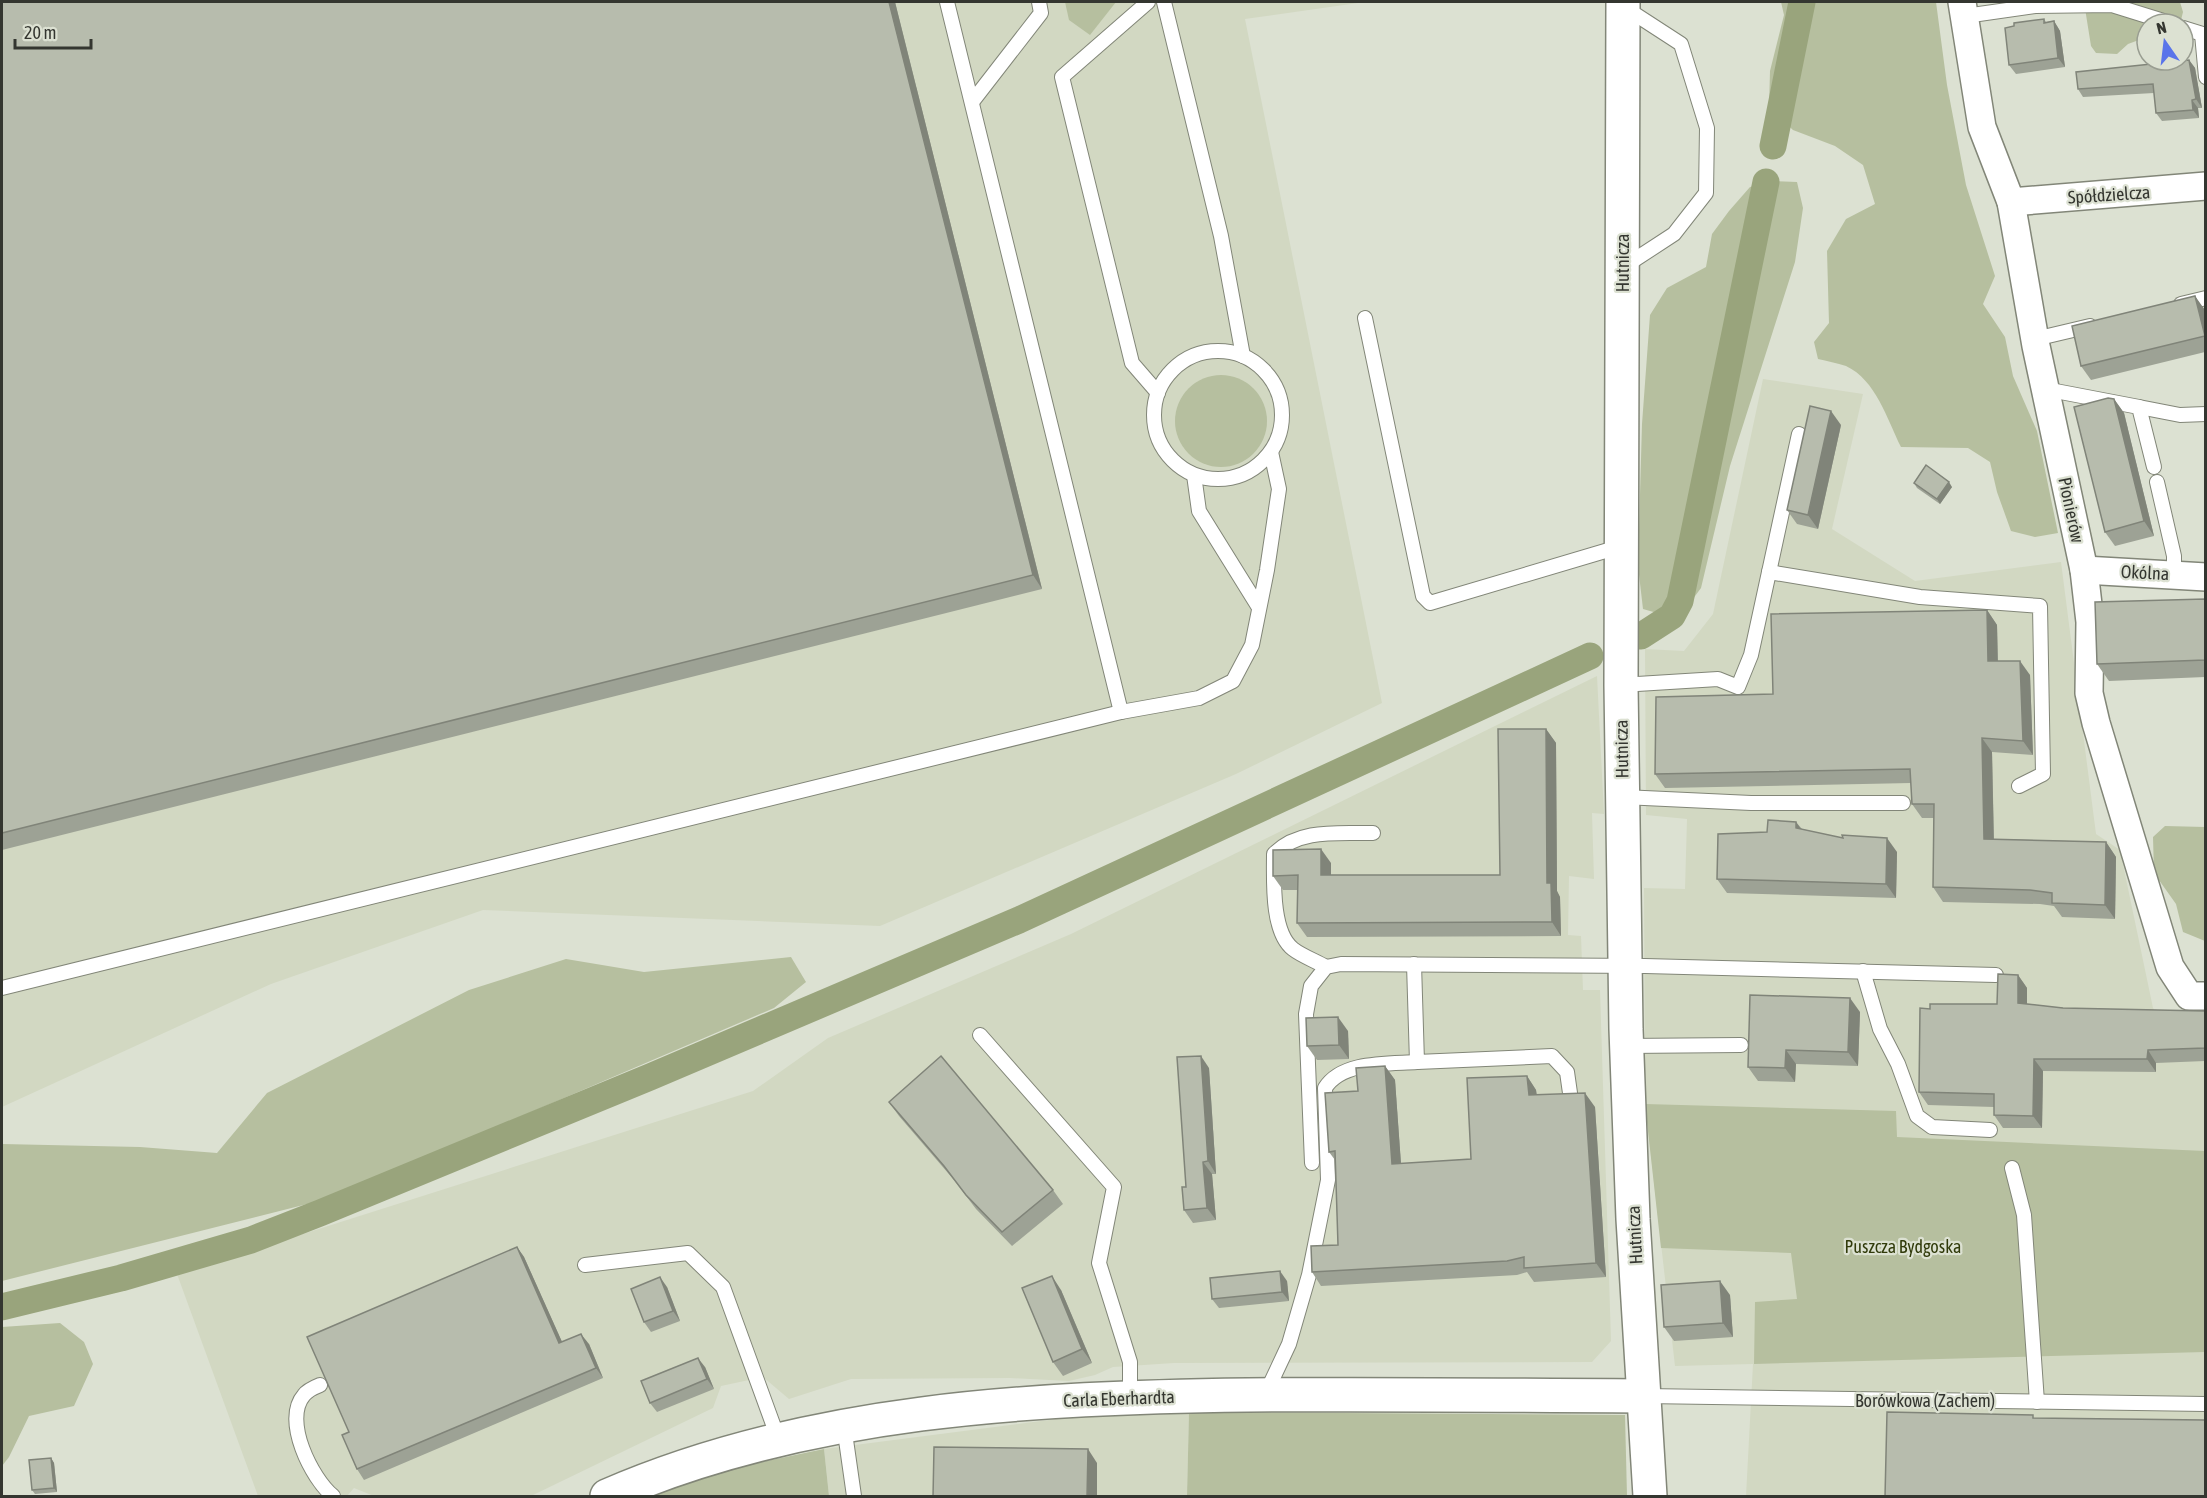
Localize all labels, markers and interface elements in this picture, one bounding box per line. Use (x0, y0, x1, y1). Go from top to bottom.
scale bar (15, 12, 92, 50)
north arrow (2135, 12, 2195, 72)
text: N (2155, 18, 2168, 37)
text: 20 m (24, 22, 56, 43)
street label: Spółdzielcza (2067, 181, 2151, 208)
street label: Hutnicza (1612, 234, 1633, 292)
street label: Pionierów (2054, 475, 2089, 545)
street label: Okólna (2120, 561, 2170, 584)
street label: Hutnicza (1610, 719, 1633, 779)
street label: Hutnicza (1622, 1205, 1647, 1265)
park label: Puszcza Bydgoska (1845, 1236, 1961, 1257)
street label: Carla Eberhardta (1063, 1386, 1175, 1411)
street label: Borówkowa (Zachem) (1855, 1390, 1995, 1411)

